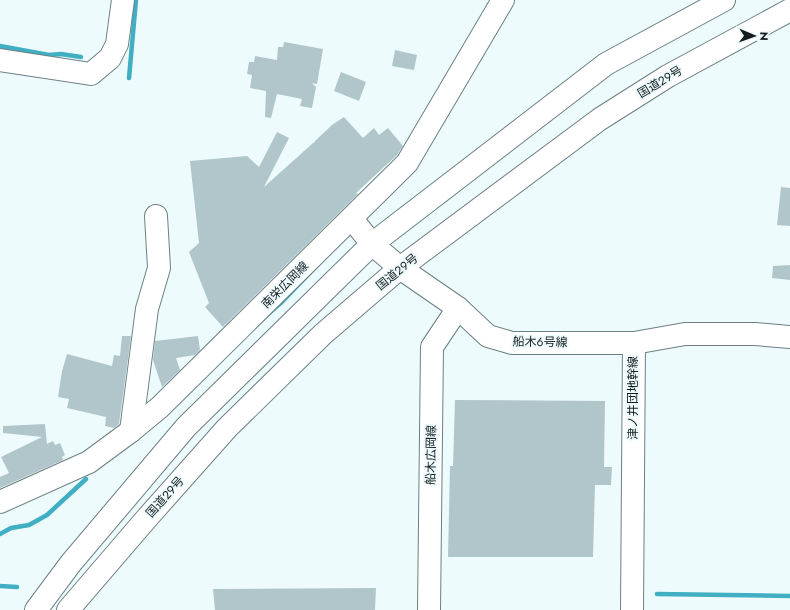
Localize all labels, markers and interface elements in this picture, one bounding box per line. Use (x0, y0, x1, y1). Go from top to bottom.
north arrow (734, 16, 774, 56)
text: N (756, 32, 772, 41)
street label: 国道29号 (634, 61, 686, 103)
street label: 国道29号 (372, 249, 422, 295)
street label: 南栄広岡線 (257, 257, 313, 313)
street label: 船木6号線 (512, 333, 568, 351)
street label: 津ノ井団地幹線 (624, 356, 642, 440)
street label: 船木広岡線 (421, 425, 441, 485)
street label: 国道29号 (142, 472, 188, 522)

